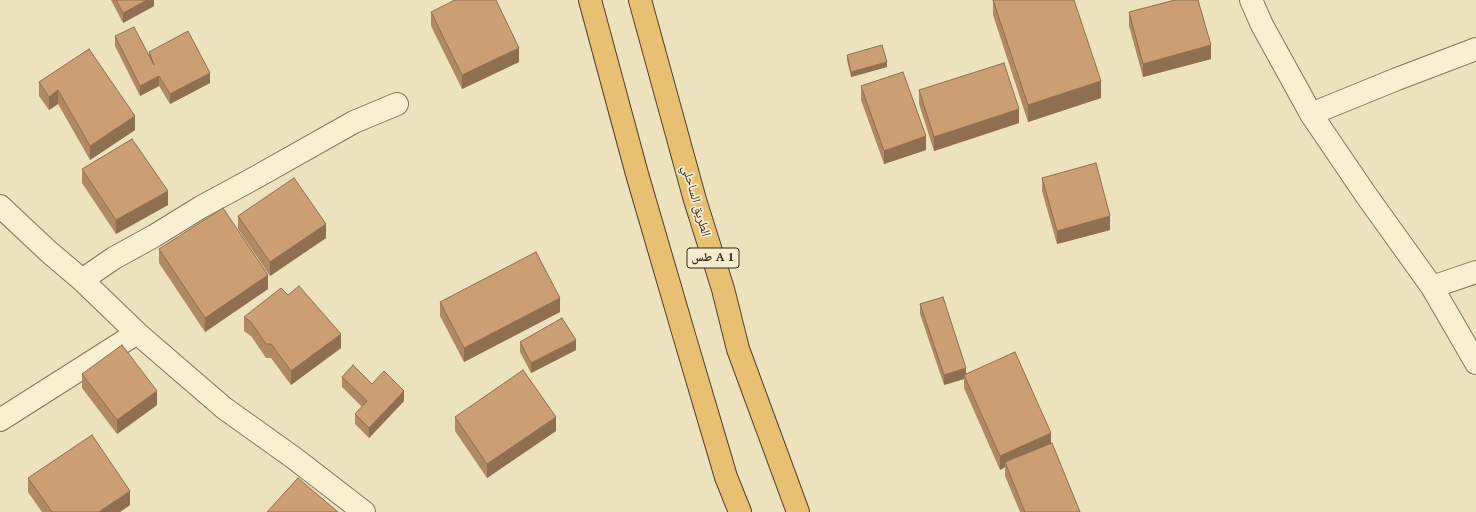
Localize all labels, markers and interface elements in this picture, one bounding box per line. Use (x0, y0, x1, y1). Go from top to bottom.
street label: الطريق الساحلي (678, 164, 714, 238)
road number: طس A 1 (687, 248, 739, 268)

